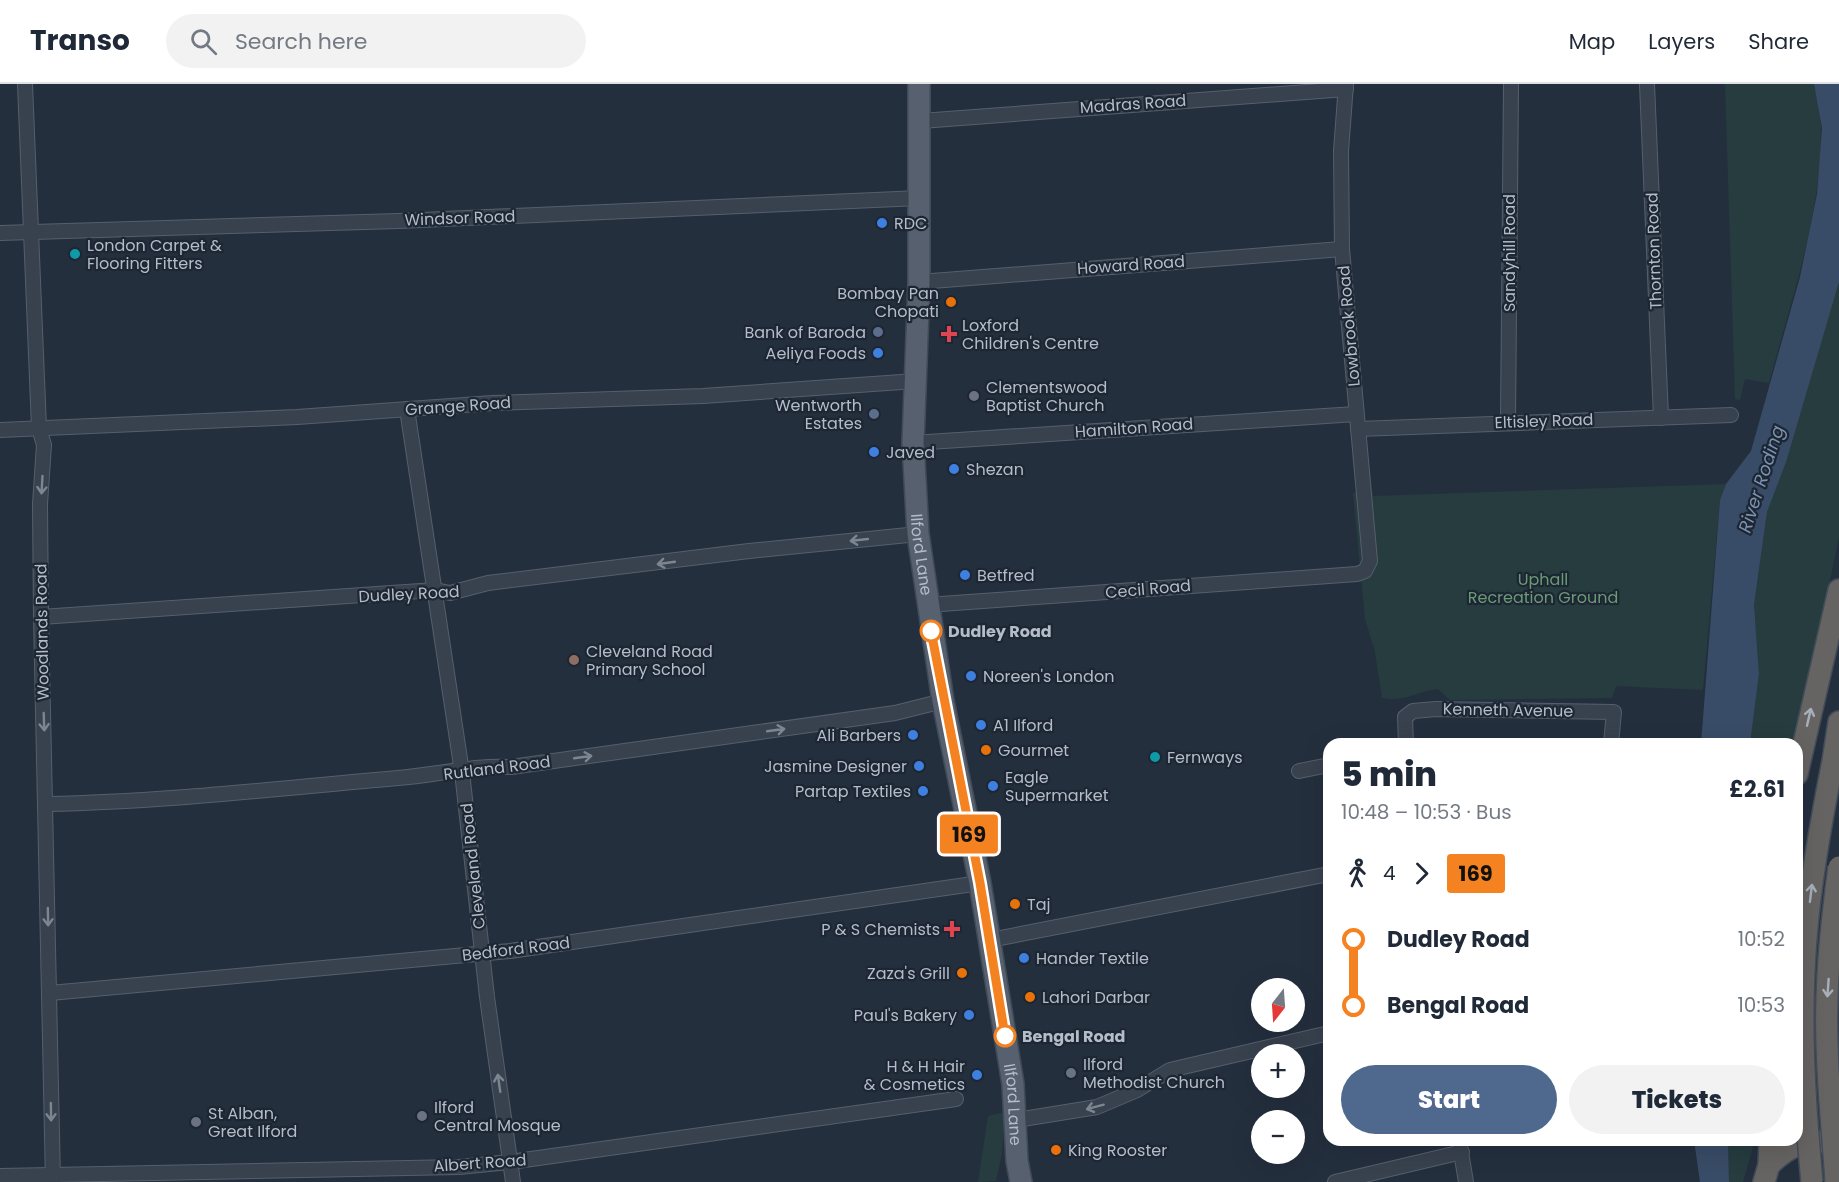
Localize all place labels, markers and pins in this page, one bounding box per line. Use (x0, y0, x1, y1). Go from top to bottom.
place label: RDC (894, 212, 927, 235)
marker: RDC (875, 216, 889, 230)
place label: London Carpet & Flooring Fitters (87, 234, 222, 275)
marker: London Carpet & Flooring Fitters (68, 247, 82, 261)
place label: Bombay Pan Chopati (837, 282, 939, 323)
marker: Bombay Pan Chopati (944, 295, 958, 309)
place label: Loxford Children's Centre (962, 314, 1099, 355)
place label: Bank of Baroda (744, 321, 866, 344)
marker: Bank of Baroda (871, 325, 885, 339)
marker: Loxford Children's Centre (940, 325, 958, 343)
place label: Aeliya Foods (766, 342, 866, 365)
marker: Aeliya Foods (871, 346, 885, 360)
place label: Clementswood Baptist Church (986, 376, 1107, 417)
marker: Clementswood Baptist Church (967, 389, 981, 403)
place label: Wentworth Estates (775, 394, 862, 435)
marker: Wentworth Estates (867, 407, 881, 421)
place label: Javed (886, 441, 935, 464)
marker: Javed (867, 445, 881, 459)
place label: Shezan (966, 458, 1024, 481)
marker: Shezan (947, 462, 961, 476)
place label: Betfred (977, 564, 1035, 587)
marker: Betfred (958, 568, 972, 582)
marker: Dudley Road (920, 620, 942, 642)
place label: Dudley Road (948, 620, 1052, 643)
place label: Cleveland Road Primary School (586, 640, 713, 681)
marker: Cleveland Road Primary School (567, 653, 581, 667)
place label: Noreen's London (983, 665, 1114, 688)
marker: Noreen's London (964, 669, 978, 683)
place label: A1 Ilford (993, 714, 1053, 737)
marker: A1 Ilford (974, 718, 988, 732)
place label: Ali Barbers (816, 724, 901, 747)
marker: Ali Barbers (906, 728, 920, 742)
place label: Gourmet (998, 739, 1069, 762)
marker: Gourmet (979, 743, 993, 757)
place label: Fernways (1167, 746, 1243, 769)
marker: Fernways (1148, 750, 1162, 764)
place label: Jasmine Designer (764, 755, 907, 778)
marker: Jasmine Designer (912, 759, 926, 773)
place label: Eagle Supermarket (1005, 766, 1109, 807)
marker: Eagle Supermarket (986, 779, 1000, 793)
place label: Partap Textiles (795, 780, 911, 803)
marker: Partap Textiles (916, 784, 930, 798)
place label: Taj (1027, 893, 1050, 916)
marker: Taj (1008, 897, 1022, 911)
place label: P & S Chemists (821, 918, 940, 941)
marker: P & S Chemists (945, 922, 959, 936)
place label: Hander Textile (1036, 947, 1149, 970)
marker: Hander Textile (1017, 951, 1031, 965)
place label: Zaza's Grill (867, 962, 950, 985)
marker: Zaza's Grill (955, 966, 969, 980)
place label: Lahori Darbar (1042, 986, 1150, 1009)
marker: Lahori Darbar (1023, 990, 1037, 1004)
place label: Paul's Bakery (854, 1004, 957, 1027)
marker: Paul's Bakery (962, 1008, 976, 1022)
marker: Bengal Road (994, 1025, 1016, 1047)
place label: Bengal Road (1022, 1025, 1125, 1048)
place label: Ilford Methodist Church (1083, 1053, 1225, 1094)
place label: H & H Hair & Cosmetics (864, 1055, 965, 1096)
marker: Ilford Methodist Church (1064, 1066, 1078, 1080)
marker: H & H Hair & Cosmetics (970, 1068, 984, 1082)
place label: Ilford Central Mosque (434, 1096, 561, 1137)
place label: St Alban, Great Ilford (208, 1102, 297, 1143)
marker: Ilford Central Mosque (415, 1109, 429, 1123)
marker: St Alban, Great Ilford (189, 1115, 203, 1129)
place label: King Rooster (1068, 1139, 1167, 1162)
marker: King Rooster (1049, 1143, 1063, 1157)

